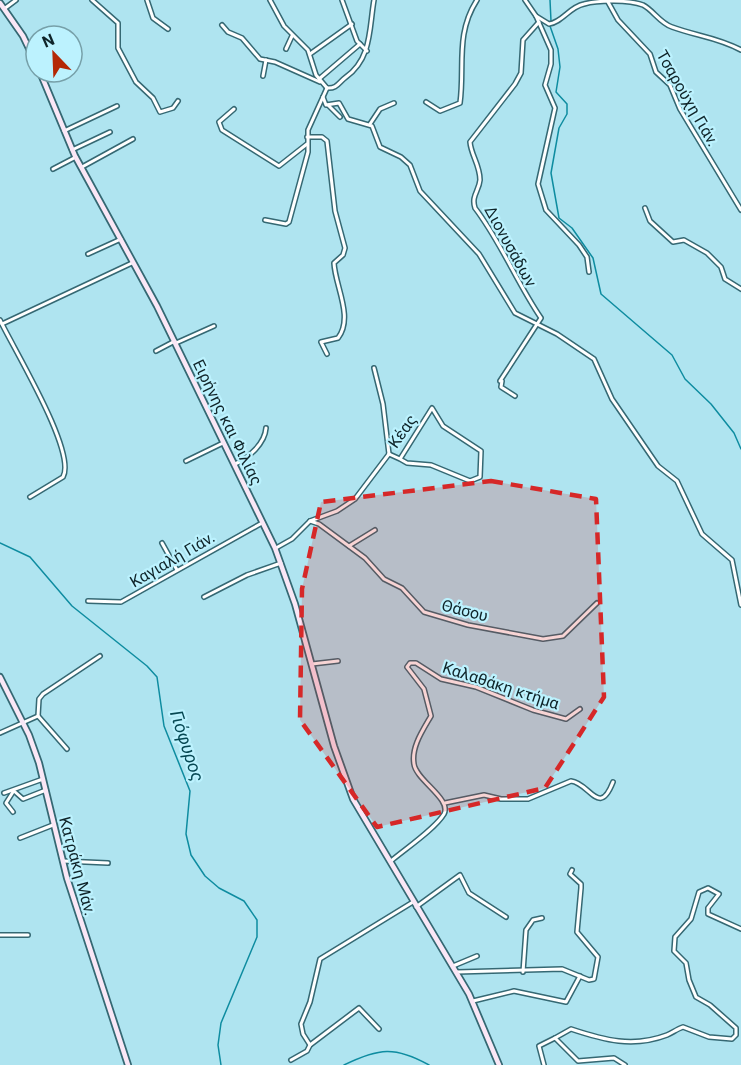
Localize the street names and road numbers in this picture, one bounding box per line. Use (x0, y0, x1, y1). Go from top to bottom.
street label: Τσαρούχη Γιάν. (652, 47, 723, 150)
street label: Διονυσάδων (480, 202, 541, 290)
street label: Ειρήνης και Φιλίας (189, 356, 266, 488)
street label: Κέας (384, 411, 421, 452)
street label: Καγιαλή Γιάν. (126, 527, 218, 591)
street label: Θάσου (440, 596, 490, 625)
street label: Καλαθάκη κτήμα (440, 658, 562, 713)
street label: Κατράκη Μάν. (55, 815, 100, 918)

